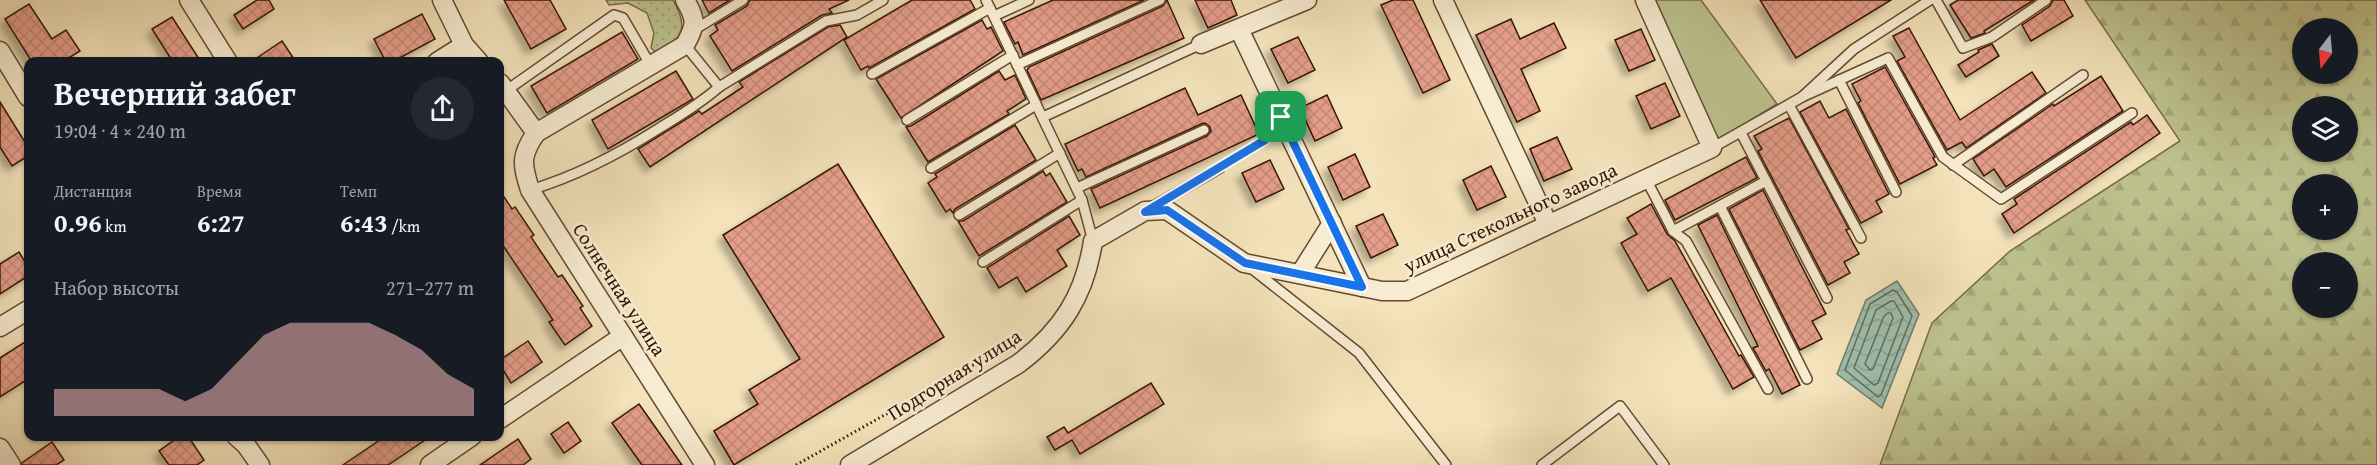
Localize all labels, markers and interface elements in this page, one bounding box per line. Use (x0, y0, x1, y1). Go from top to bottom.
north arrow (2292, 18, 2358, 84)
map controls (2292, 18, 2358, 318)
text: Вечерний забег (54, 69, 296, 117)
button: share (411, 77, 474, 140)
pin (1255, 91, 1306, 142)
button: layers (2292, 96, 2358, 162)
icon: arrive (1264, 100, 1297, 133)
text: 19:04 · 4 × 240 m (54, 116, 186, 145)
street label: улица Стекольного завода (1397, 154, 1622, 280)
button: + (2292, 174, 2358, 240)
text: Дистанция (54, 179, 132, 203)
text: Время (197, 179, 242, 203)
text: Темп (340, 179, 377, 203)
text: 0.96 (54, 203, 102, 242)
text: 6:27 (197, 203, 245, 242)
text: 6:43 (340, 203, 388, 242)
text: km (102, 214, 126, 238)
text: /km (388, 214, 420, 238)
street label: Солнечная улица (566, 217, 674, 362)
button: − (2292, 252, 2358, 318)
text: Набор высоты (54, 273, 179, 302)
text: 271–277 m (386, 273, 474, 302)
street label: Подгорная улица (881, 321, 1027, 427)

